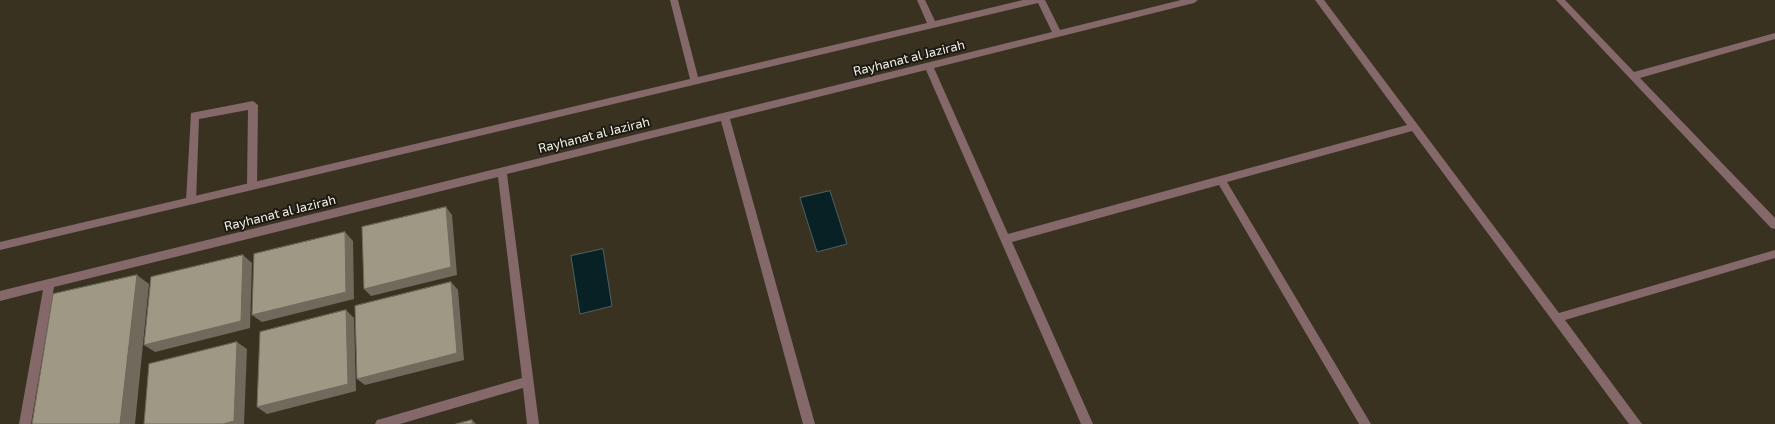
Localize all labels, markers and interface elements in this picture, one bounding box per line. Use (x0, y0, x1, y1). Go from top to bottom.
street label: Rayhanat al Jazirah (852, 37, 966, 79)
street label: Rayhanat al Jazirah (537, 114, 651, 156)
street label: Rayhanat al Jazirah (223, 192, 337, 234)

